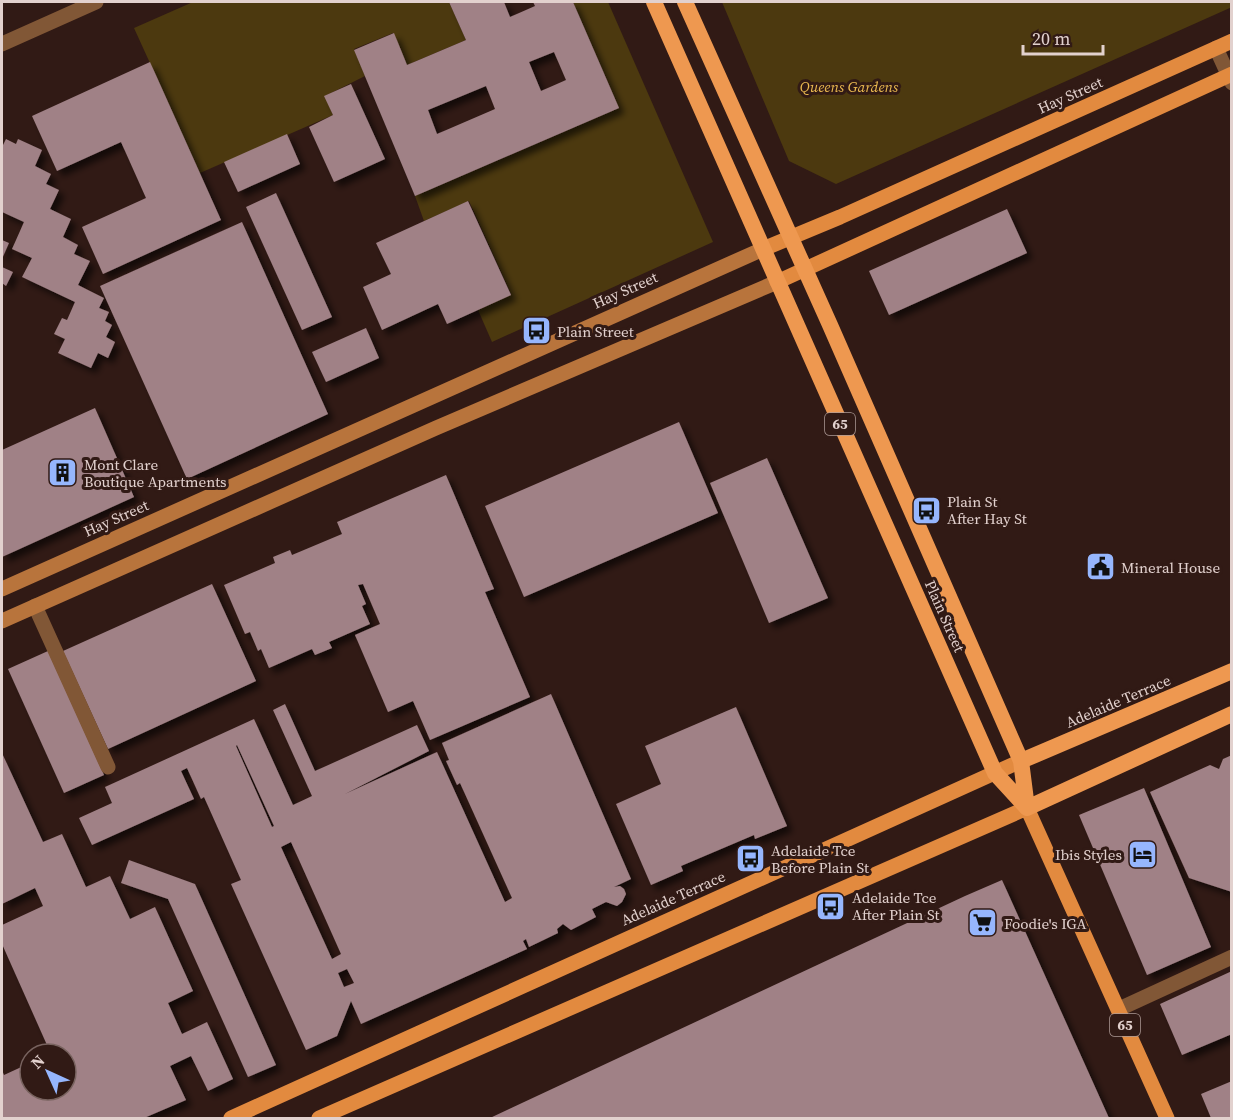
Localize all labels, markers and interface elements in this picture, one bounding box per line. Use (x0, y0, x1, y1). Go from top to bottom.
scale bar (1023, 18, 1102, 56)
text: 20 m (1032, 26, 1070, 51)
street label: Hay Street (1034, 71, 1106, 119)
park label: Queens Gardens (800, 76, 899, 97)
street label: Hay Street (589, 266, 661, 314)
bus stop icon: Plain Street (520, 315, 552, 347)
place label: Plain Street (557, 321, 634, 342)
road number: 65 (825, 413, 855, 435)
place label: Mont Clare Boutique Apartments (84, 454, 227, 492)
building icon: Mont Clare Boutique Apartments (47, 457, 79, 489)
place label: Plain St After Hay St (947, 491, 1027, 529)
street label: Hay Street (80, 494, 152, 542)
bus stop icon: Plain St After Hay St (910, 494, 942, 526)
public building icon: Mineral House (1084, 551, 1116, 583)
place label: Mineral House (1121, 557, 1220, 578)
street label: Plain Street (920, 577, 970, 655)
street label: Adelaide Terrace (1062, 669, 1174, 733)
hotel icon: Ibis Styles (1127, 838, 1159, 870)
place label: Adelaide Tce Before Plain St (771, 840, 869, 878)
bus stop icon: Adelaide Tce Before Plain St (734, 843, 766, 875)
place label: Ibis Styles (1055, 844, 1122, 865)
street label: Adelaide Terrace (617, 865, 729, 930)
place label: Adelaide Tce After Plain St (852, 887, 939, 925)
bus stop icon: Adelaide Tce After Plain St (815, 890, 847, 922)
supermarket icon: Foodie's IGA (967, 907, 999, 939)
place label: Foodie's IGA (1004, 913, 1086, 934)
road number: 65 (1110, 1014, 1140, 1036)
north arrow (18, 1042, 78, 1102)
text: N (25, 1049, 50, 1073)

